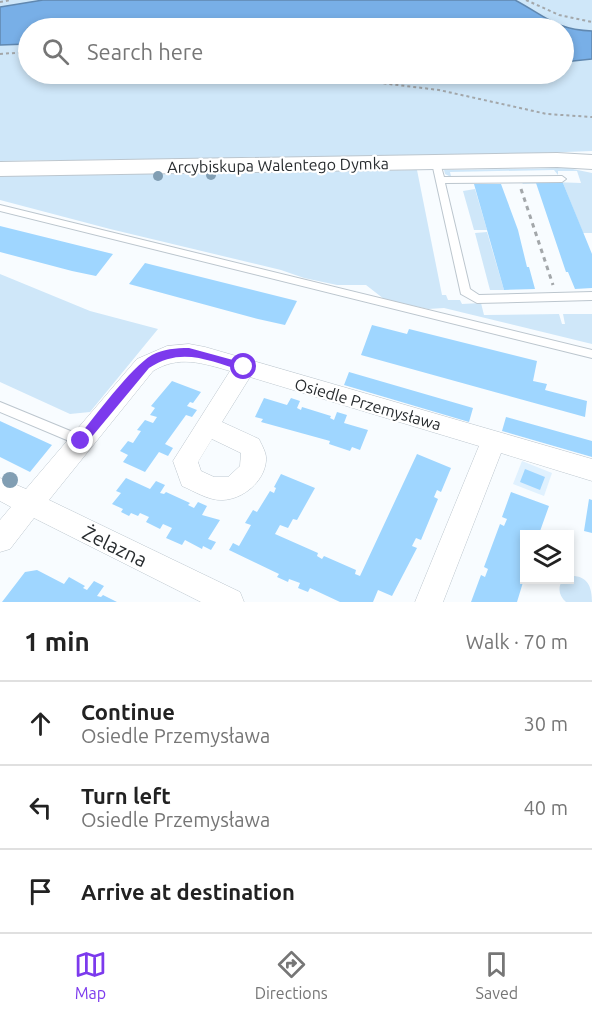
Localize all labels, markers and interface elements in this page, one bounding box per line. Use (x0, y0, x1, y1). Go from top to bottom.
search box (18, 18, 574, 84)
icon: search (39, 35, 72, 68)
text: Search here (87, 39, 203, 64)
street label: Arcybiskupa Walentego Dymka (167, 154, 389, 176)
route start (230, 353, 256, 379)
street label: Osiedle Przemysława (293, 374, 443, 434)
route end (67, 427, 93, 453)
street label: Żelazna (79, 521, 151, 571)
map controls (520, 530, 574, 584)
button: layers (520, 530, 574, 584)
text: 1 min (24, 627, 90, 656)
text: Walk · 70 m (466, 630, 568, 653)
text: Continue (81, 699, 175, 724)
icon: ahead (24, 707, 57, 740)
text: 30 m (524, 712, 568, 735)
text: Osiedle Przemysława (81, 724, 270, 747)
text: Turn left (81, 783, 171, 808)
icon: left (24, 791, 57, 824)
text: 40 m (524, 796, 568, 819)
text: Osiedle Przemysława (81, 808, 270, 831)
icon: arrive (24, 875, 57, 908)
text: Arrive at destination (81, 879, 295, 904)
tab: Map (74, 948, 107, 1002)
tab: Directions (255, 948, 328, 1002)
tab: Saved (476, 948, 518, 1002)

